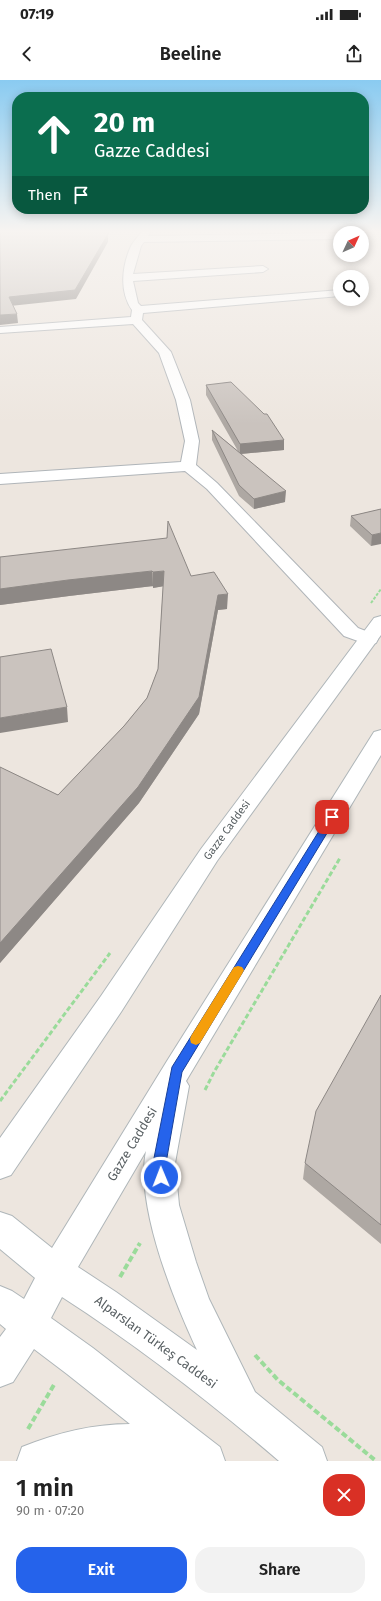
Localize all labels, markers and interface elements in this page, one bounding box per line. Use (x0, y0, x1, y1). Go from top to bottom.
text: 07:19 (20, 5, 54, 23)
icon: back (16, 43, 38, 65)
text: Beeline (160, 43, 221, 65)
icon: share (343, 43, 365, 65)
text: 20 m (94, 106, 155, 139)
icon: ahead (28, 108, 80, 160)
text: Gazze Caddesi (94, 140, 210, 162)
icon: arrive (70, 184, 92, 206)
text: Then (28, 186, 62, 204)
north arrow (333, 226, 369, 262)
map controls (333, 226, 369, 306)
button: search (333, 270, 369, 306)
street label: Gazze Caddesi (201, 798, 253, 862)
pin (315, 800, 349, 834)
icon: arrive (321, 806, 343, 828)
street label: Gazze Caddesi (104, 1104, 160, 1184)
position arrow (140, 1156, 182, 1198)
street label: Alparslan Türkeş Caddesi (92, 1293, 220, 1391)
text: 1 min (16, 1474, 74, 1502)
button: close (323, 1474, 365, 1516)
text: 90 m · 07:20 (16, 1503, 84, 1518)
button: Exit (16, 1547, 187, 1593)
button: Share (195, 1547, 365, 1593)

